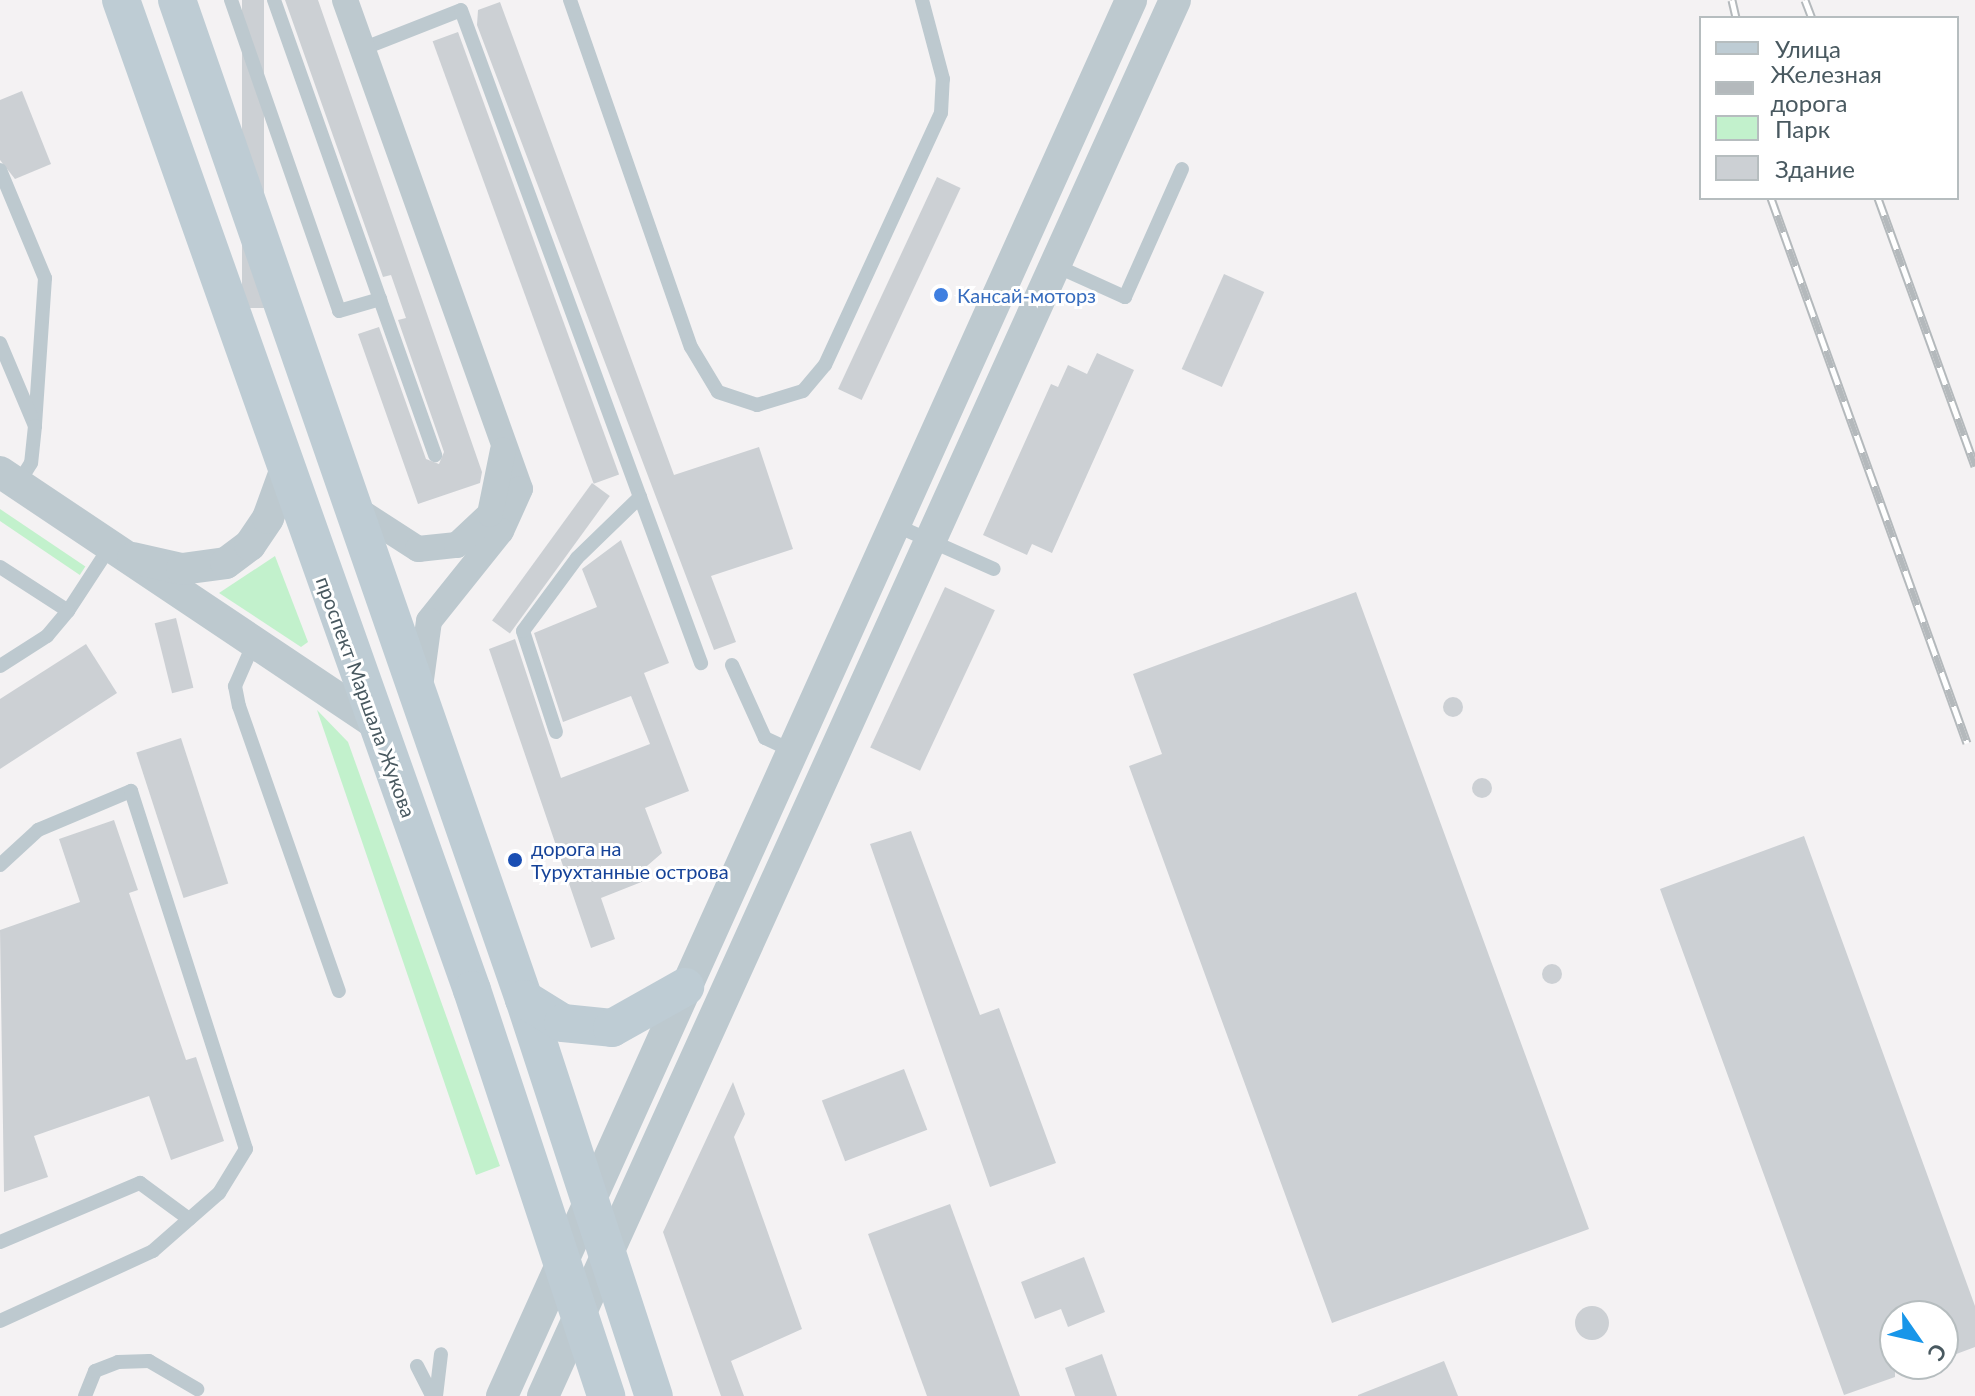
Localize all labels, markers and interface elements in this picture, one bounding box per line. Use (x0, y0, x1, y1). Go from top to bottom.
legend (1699, 16, 1959, 200)
text: Улица (1775, 34, 1841, 63)
text: Железная дорога (1770, 59, 1882, 117)
text: Парк (1775, 114, 1830, 143)
text: Здание (1775, 154, 1855, 183)
place label: Кансай-моторз (957, 283, 1096, 307)
marker: Кансай-моторз (932, 286, 950, 304)
street label: проспект Маршала Жукова (311, 573, 421, 821)
place label: дорога на Турухтанные острова (531, 836, 729, 883)
marker: дорога на Турухтанные острова (506, 851, 524, 869)
north arrow (1879, 1300, 1959, 1380)
text: С (1922, 1339, 1953, 1366)

